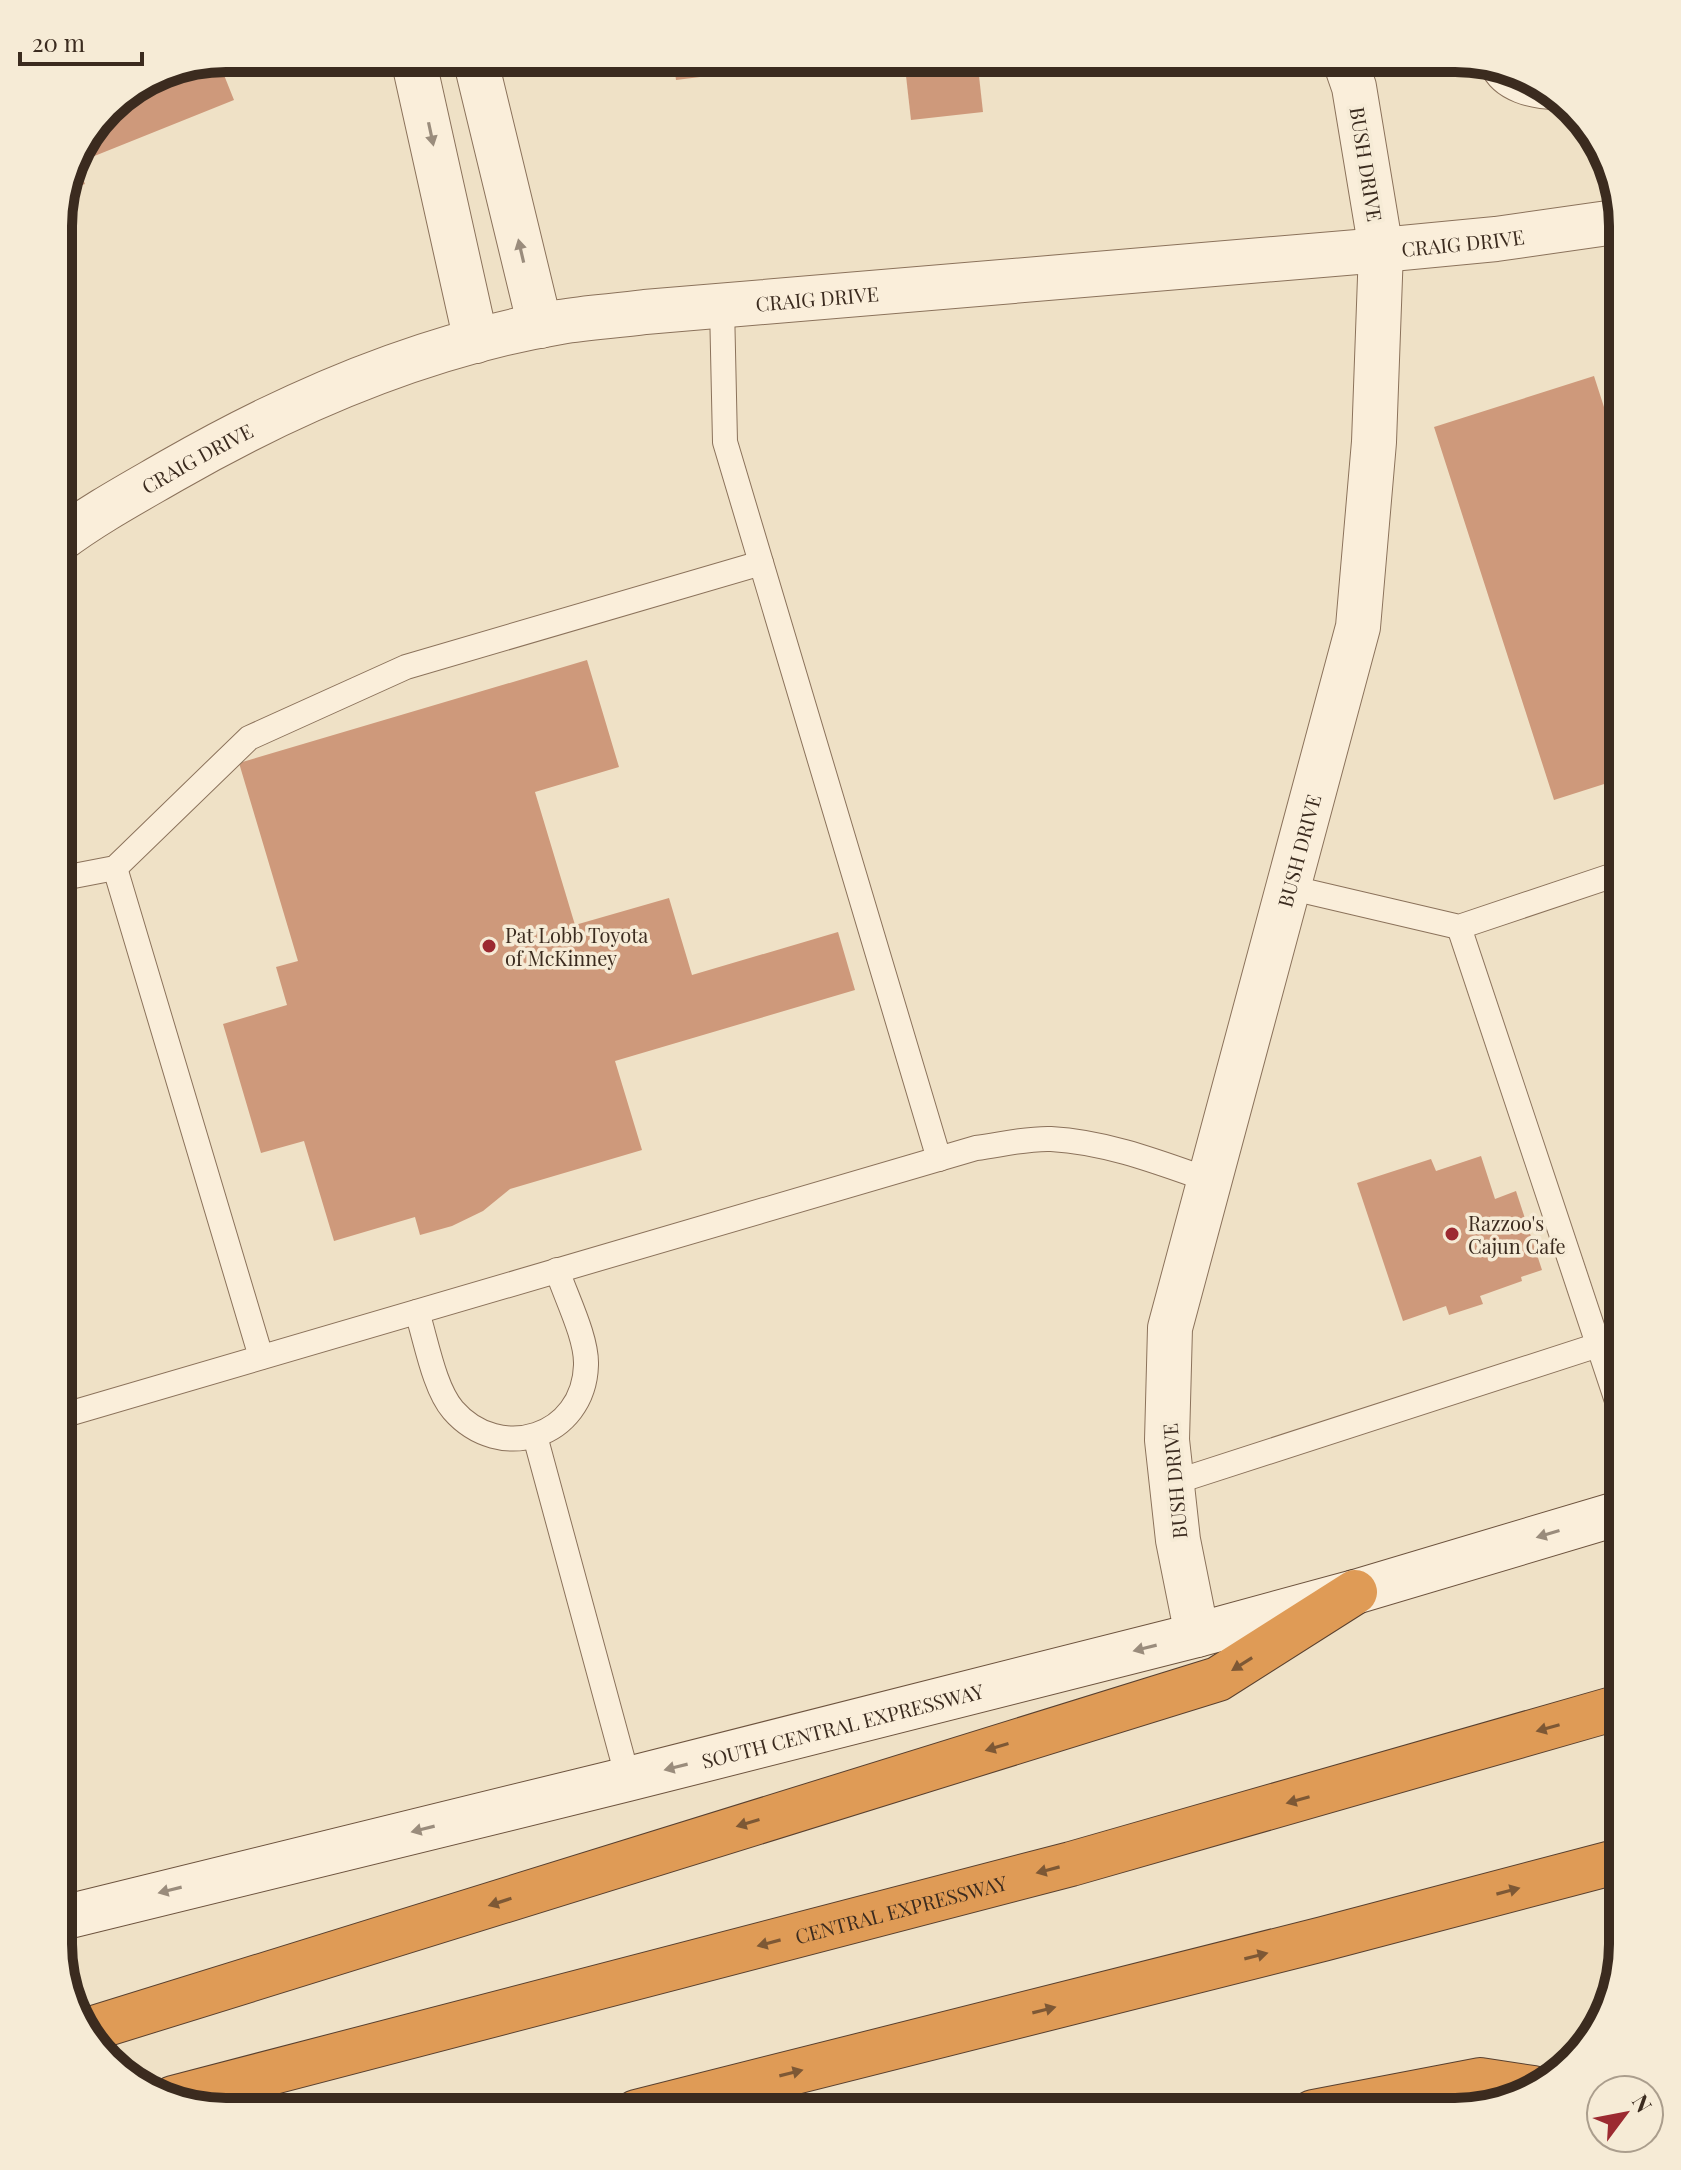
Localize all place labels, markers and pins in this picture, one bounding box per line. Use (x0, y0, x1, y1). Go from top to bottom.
place label: Pat Lobb Toyota of McKinney (505, 921, 648, 971)
marker: Pat Lobb Toyota of McKinney (480, 937, 498, 955)
place label: Razzoo's Cajun Cafe (1468, 1209, 1566, 1259)
marker: Razzoo's Cajun Cafe (1443, 1225, 1461, 1243)

